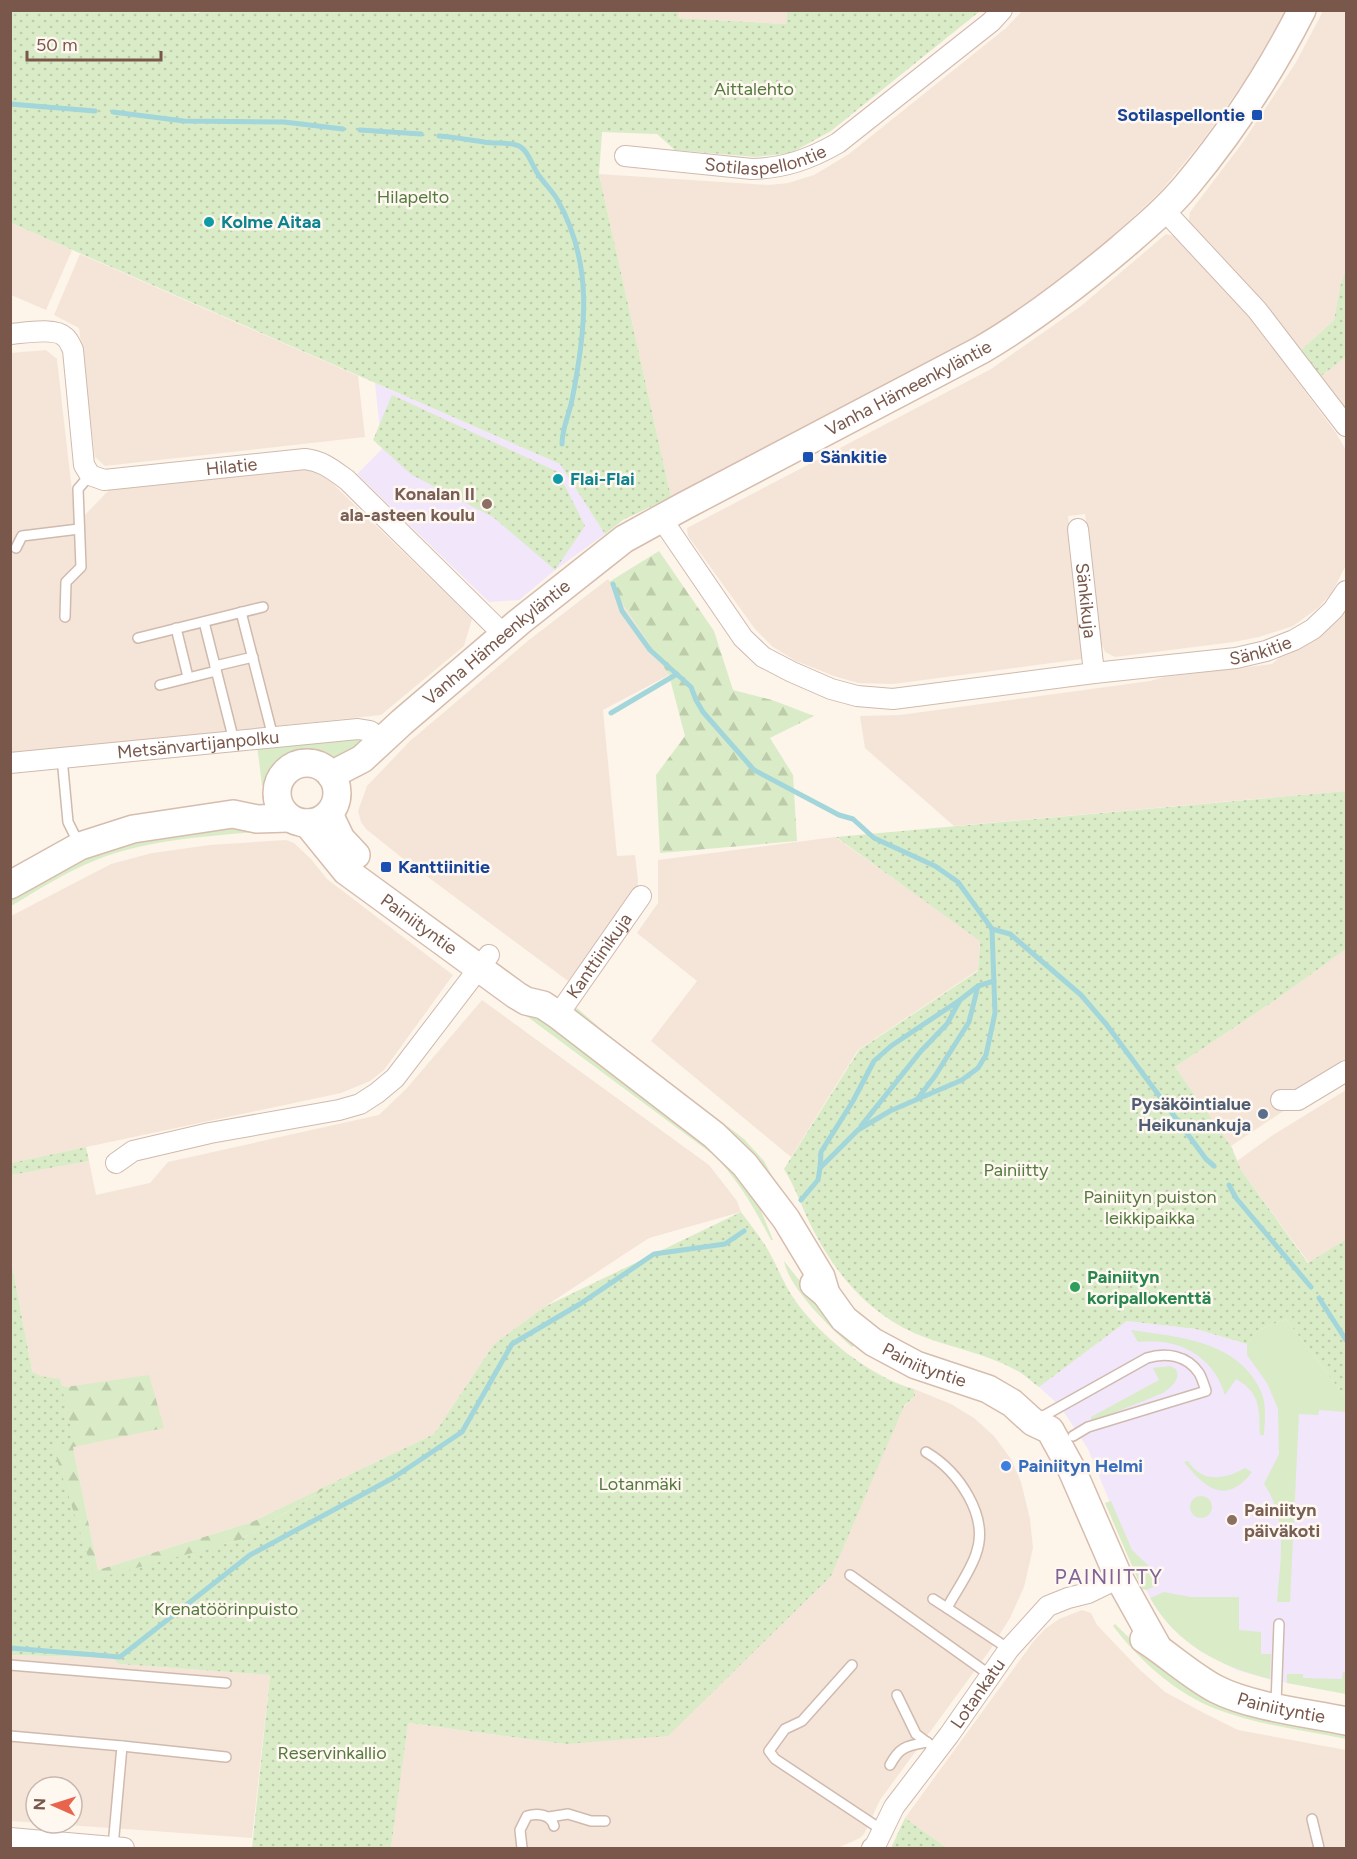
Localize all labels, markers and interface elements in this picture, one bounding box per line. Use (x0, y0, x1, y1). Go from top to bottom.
scale bar (27, 24, 160, 62)
text: 50 m (36, 34, 78, 56)
park label: Aittalehto (714, 78, 794, 100)
place label: Sotilaspellontie (1117, 104, 1245, 126)
marker: Sotilaspellontie (1250, 108, 1264, 122)
street label: Sotilaspellontie (704, 140, 830, 180)
park label: Hilapelto (377, 186, 449, 208)
place label: Kolme Aitaa (221, 211, 321, 233)
marker: Kolme Aitaa (202, 215, 216, 229)
street label: Vanha Hämeenkyläntie (821, 335, 996, 441)
place label: Sänkitie (820, 446, 887, 468)
marker: Sänkitie (801, 450, 815, 464)
street label: Hilatie (205, 453, 259, 480)
place label: Flai-Flai (570, 468, 635, 490)
marker: Flai-Flai (551, 472, 565, 486)
place label: Konalan II ala-asteen koulu (340, 483, 475, 526)
marker: Konalan II ala-asteen koulu (480, 497, 494, 511)
street label: Sänkikuja (1071, 562, 1101, 640)
street label: Vanha Hämeenkyläntie (419, 575, 575, 710)
street label: Sänkitie (1228, 631, 1295, 670)
street label: Metsänvartijanpolku (116, 726, 280, 763)
place label: Kanttiinitie (398, 856, 490, 878)
marker: Kanttiinitie (379, 860, 393, 874)
street label: Painiityntie (376, 889, 461, 959)
street label: Kanttiinikuja (562, 909, 637, 1003)
place label: Pysäköintialue Heikunankuja (1131, 1093, 1251, 1136)
marker: Pysäköintialue Heikunankuja (1256, 1107, 1270, 1121)
park label: Painiitty (983, 1159, 1049, 1181)
park label: Painiityn puiston leikkipaikka (1083, 1186, 1217, 1229)
place label: Painiityn koripallokenttä (1087, 1266, 1211, 1309)
marker: Painiityn koripallokenttä (1068, 1280, 1082, 1294)
street label: Painiityntie (878, 1338, 969, 1392)
place label: Painiityn Helmi (1018, 1455, 1143, 1477)
marker: Painiityn Helmi (999, 1459, 1013, 1473)
park label: Lotanmäki (598, 1473, 682, 1495)
place label: Painiityn päiväkoti (1244, 1499, 1320, 1542)
marker: Painiityn päiväkoti (1225, 1513, 1239, 1527)
district label: PAINIITTY (1054, 1564, 1164, 1589)
park label: Krenatöörinpuisto (154, 1598, 298, 1620)
street label: Lotankatu (946, 1654, 1010, 1733)
street label: Painiityntie (1235, 1688, 1327, 1728)
park label: Reservinkallio (277, 1742, 387, 1764)
north arrow (24, 1775, 84, 1835)
text: N (30, 1798, 49, 1811)

